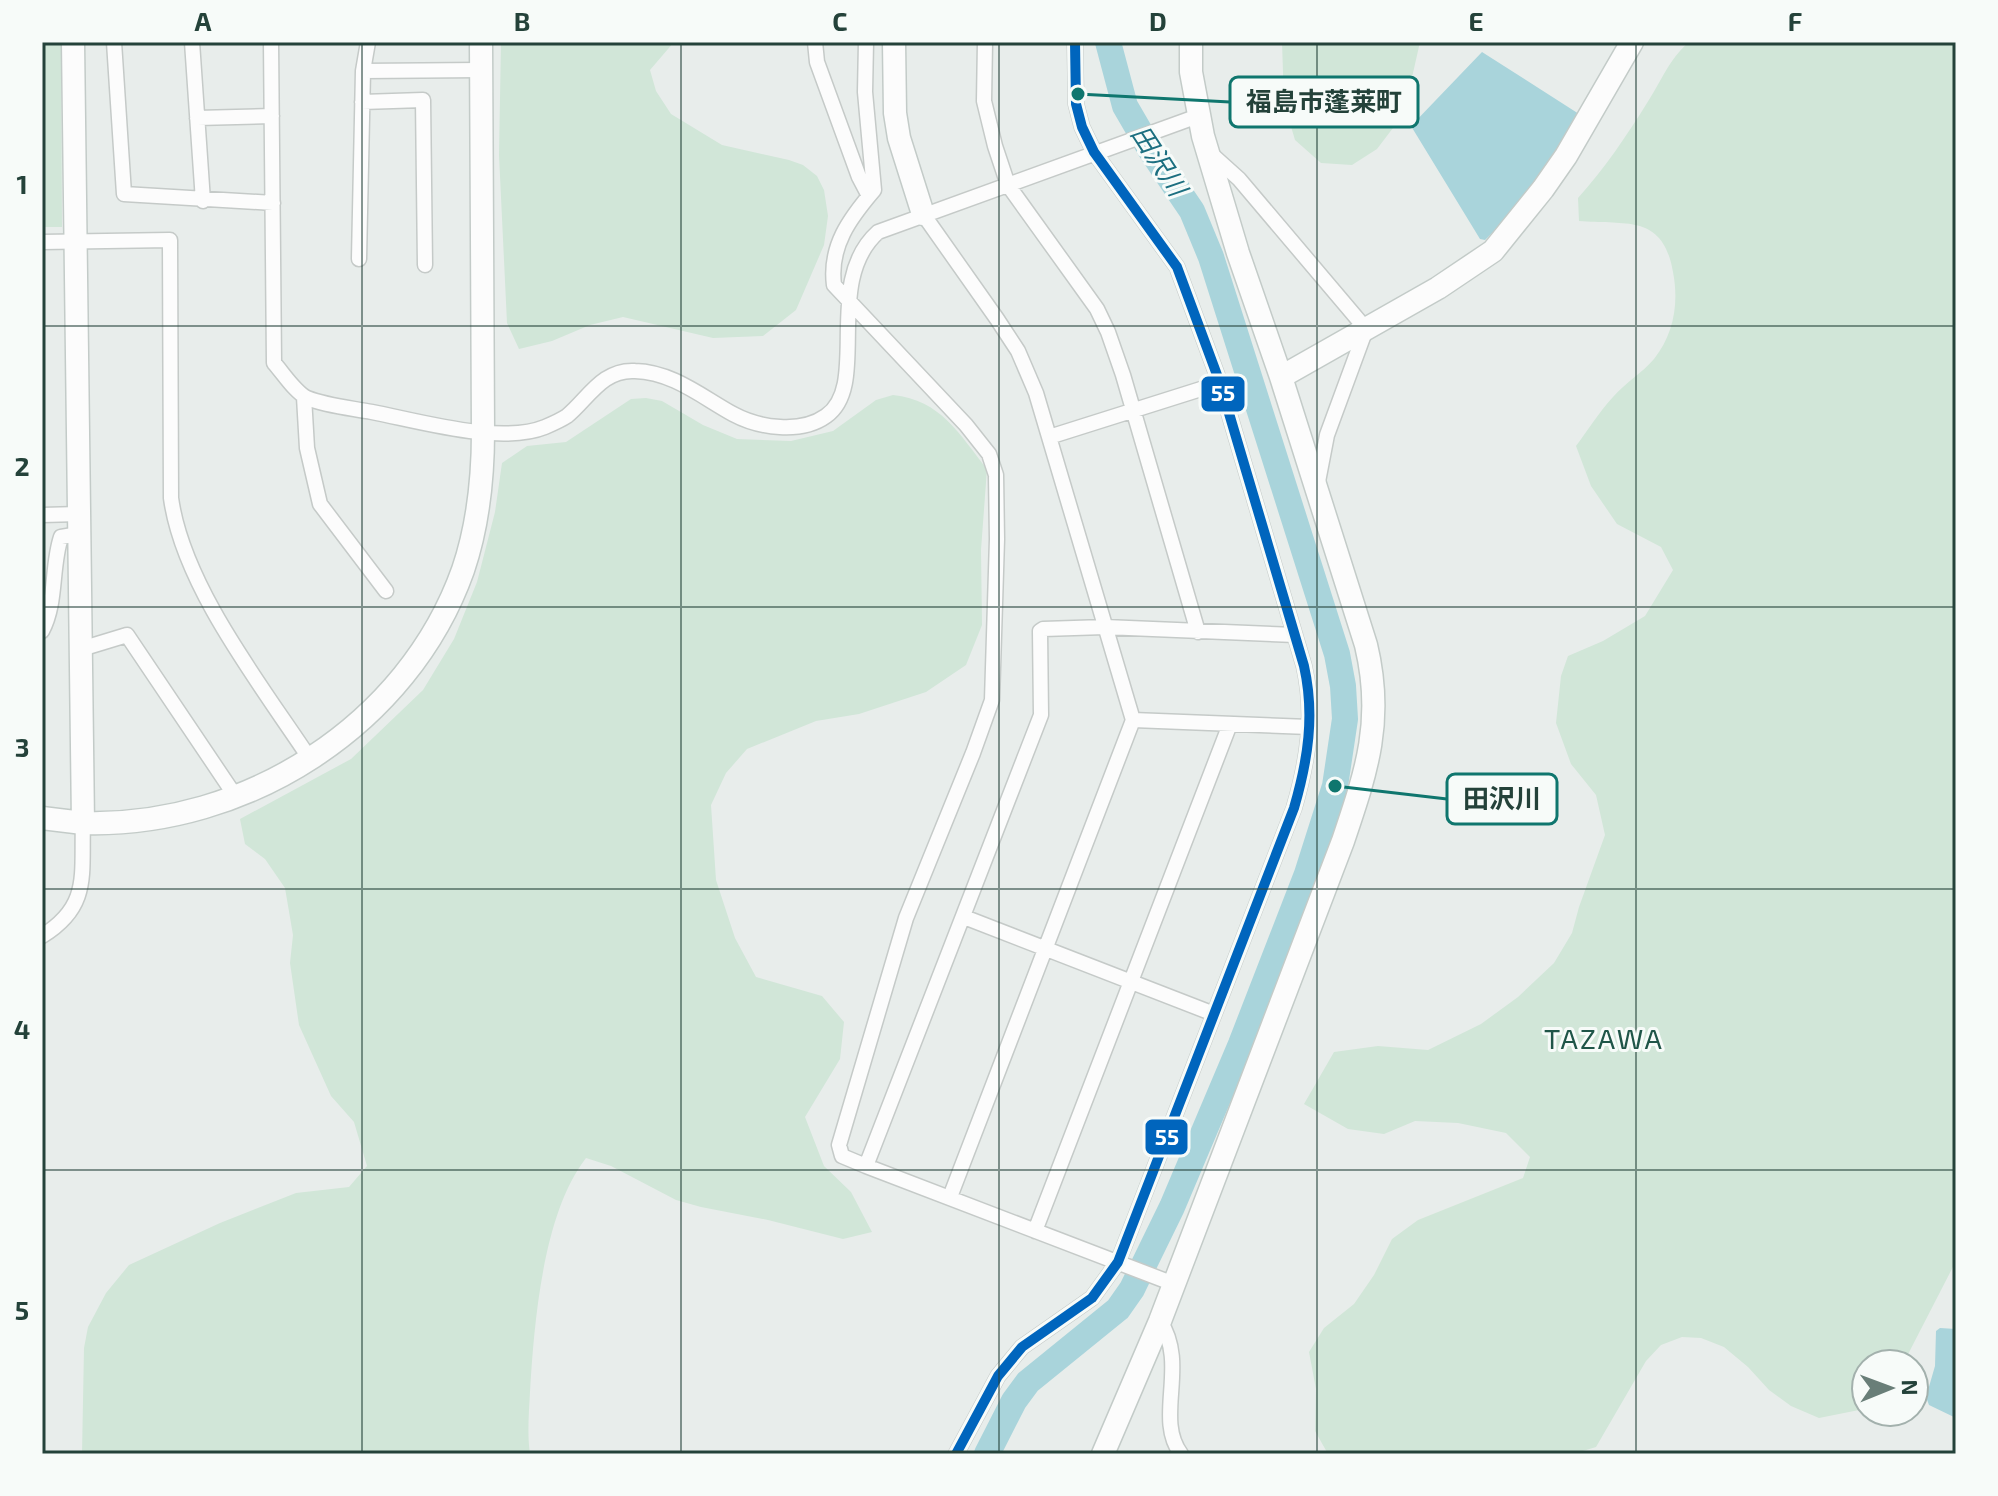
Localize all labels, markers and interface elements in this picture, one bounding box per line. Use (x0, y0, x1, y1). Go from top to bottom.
text: A (195, 5, 212, 36)
text: B (514, 5, 530, 36)
text: C (832, 5, 848, 36)
text: D (1149, 5, 1167, 36)
text: E (1468, 5, 1484, 36)
text: F (1788, 5, 1802, 36)
callout: 福島市蓬莱町 (1230, 77, 1418, 127)
text: 福島市蓬莱町 (1246, 85, 1402, 116)
water label: 田沢川 (1126, 119, 1196, 204)
text: 1 (16, 168, 28, 199)
line badge: 55 (1200, 375, 1246, 413)
text: 55 (1211, 379, 1235, 405)
text: 2 (14, 450, 30, 481)
text: 3 (15, 731, 29, 762)
callout: 田沢川 (1447, 774, 1557, 824)
text: 田沢川 (1463, 782, 1541, 813)
text: 4 (14, 1013, 30, 1044)
district label: TAZAWA (1544, 1021, 1664, 1055)
line badge: 55 (1144, 1118, 1189, 1156)
text: 55 (1155, 1123, 1179, 1149)
text: 5 (15, 1294, 29, 1325)
north arrow (1850, 1348, 1930, 1428)
text: N (1898, 1379, 1924, 1396)

